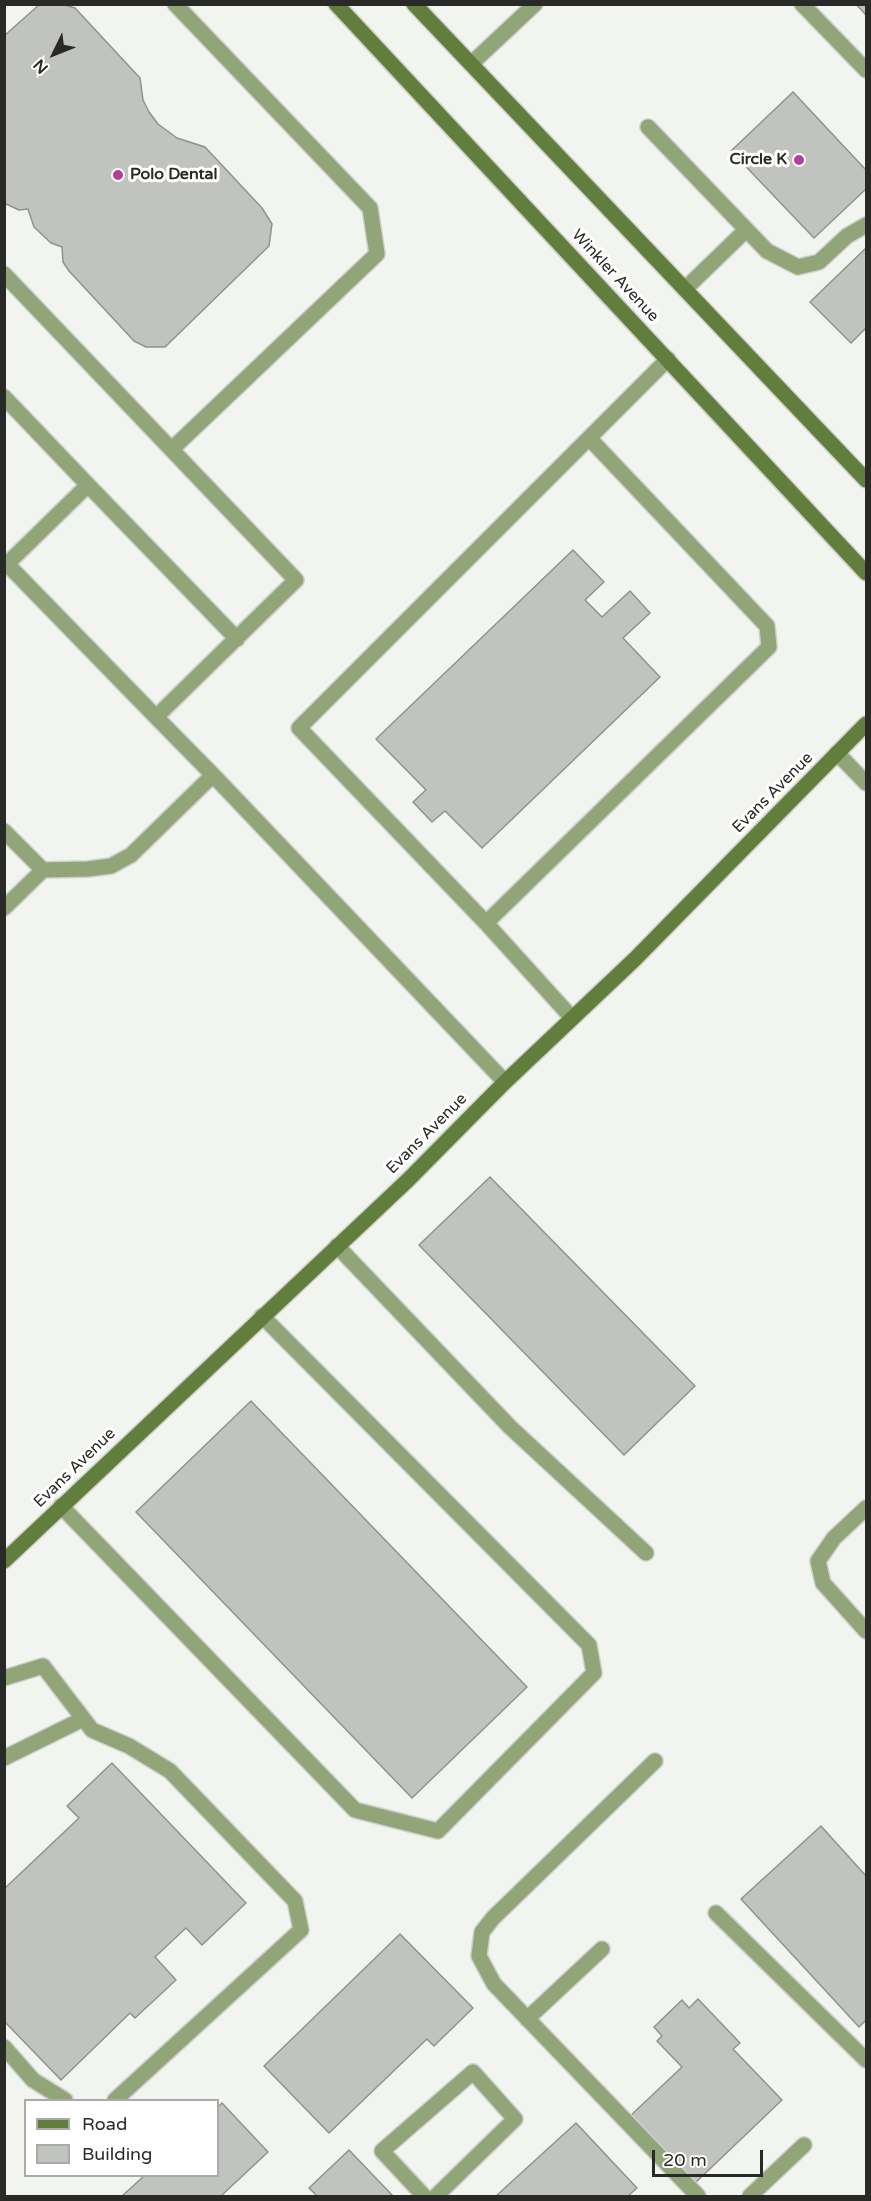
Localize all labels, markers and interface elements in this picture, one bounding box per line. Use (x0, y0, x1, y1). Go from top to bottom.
north arrow (24, 24, 84, 84)
text: N (29, 55, 53, 78)
place label: Circle K (730, 150, 787, 170)
marker: Circle K (792, 153, 806, 167)
place label: Polo Dental (130, 165, 218, 185)
marker: Polo Dental (111, 168, 125, 182)
street label: Winkler Avenue (567, 226, 663, 326)
street label: Evans Avenue (729, 749, 817, 837)
street label: Evans Avenue (383, 1090, 471, 1178)
street label: Evans Avenue (30, 1424, 120, 1512)
legend (24, 2099, 219, 2177)
text: Road (82, 2113, 127, 2135)
scale bar (655, 2138, 766, 2176)
text: Building (82, 2143, 152, 2165)
text: 20 m (663, 2149, 707, 2171)

